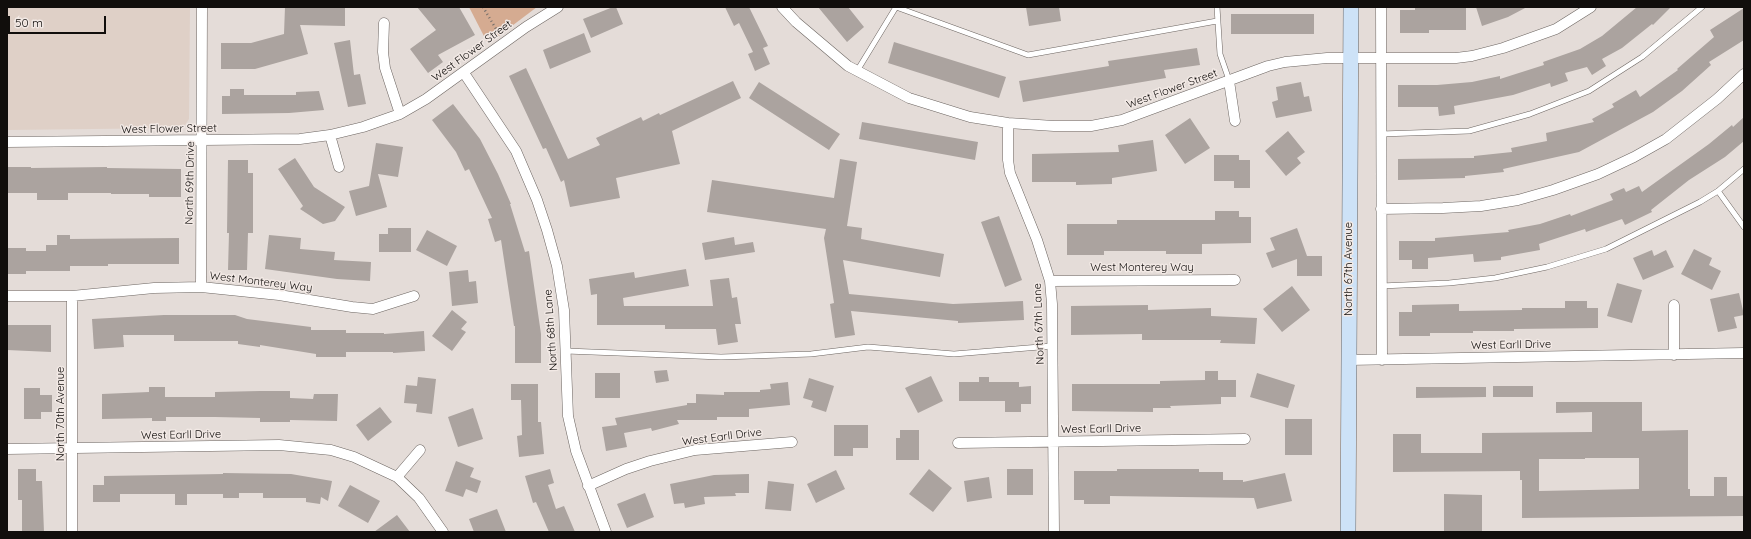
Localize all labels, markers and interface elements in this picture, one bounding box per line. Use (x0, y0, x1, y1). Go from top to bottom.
scale bar (10, 8, 108, 34)
text: 50 m (15, 15, 43, 30)
street label: West Flower Street (429, 18, 515, 84)
street label: West Flower Street (1125, 66, 1219, 112)
street label: West Flower Street (121, 122, 217, 136)
street label: North 69th Drive (183, 141, 197, 225)
street label: North 67th Avenue (1342, 222, 1356, 316)
street label: West Monterey Way (1090, 261, 1194, 275)
street label: West Monterey Way (209, 269, 313, 295)
street label: North 67th Lane (1031, 283, 1047, 365)
street label: North 68th Lane (542, 289, 560, 371)
street label: West Earll Drive (1471, 338, 1551, 352)
street label: North 70th Avenue (54, 367, 68, 461)
street label: West Earll Drive (1061, 422, 1141, 436)
street label: West Earll Drive (681, 426, 763, 448)
street label: West Earll Drive (141, 428, 221, 442)

